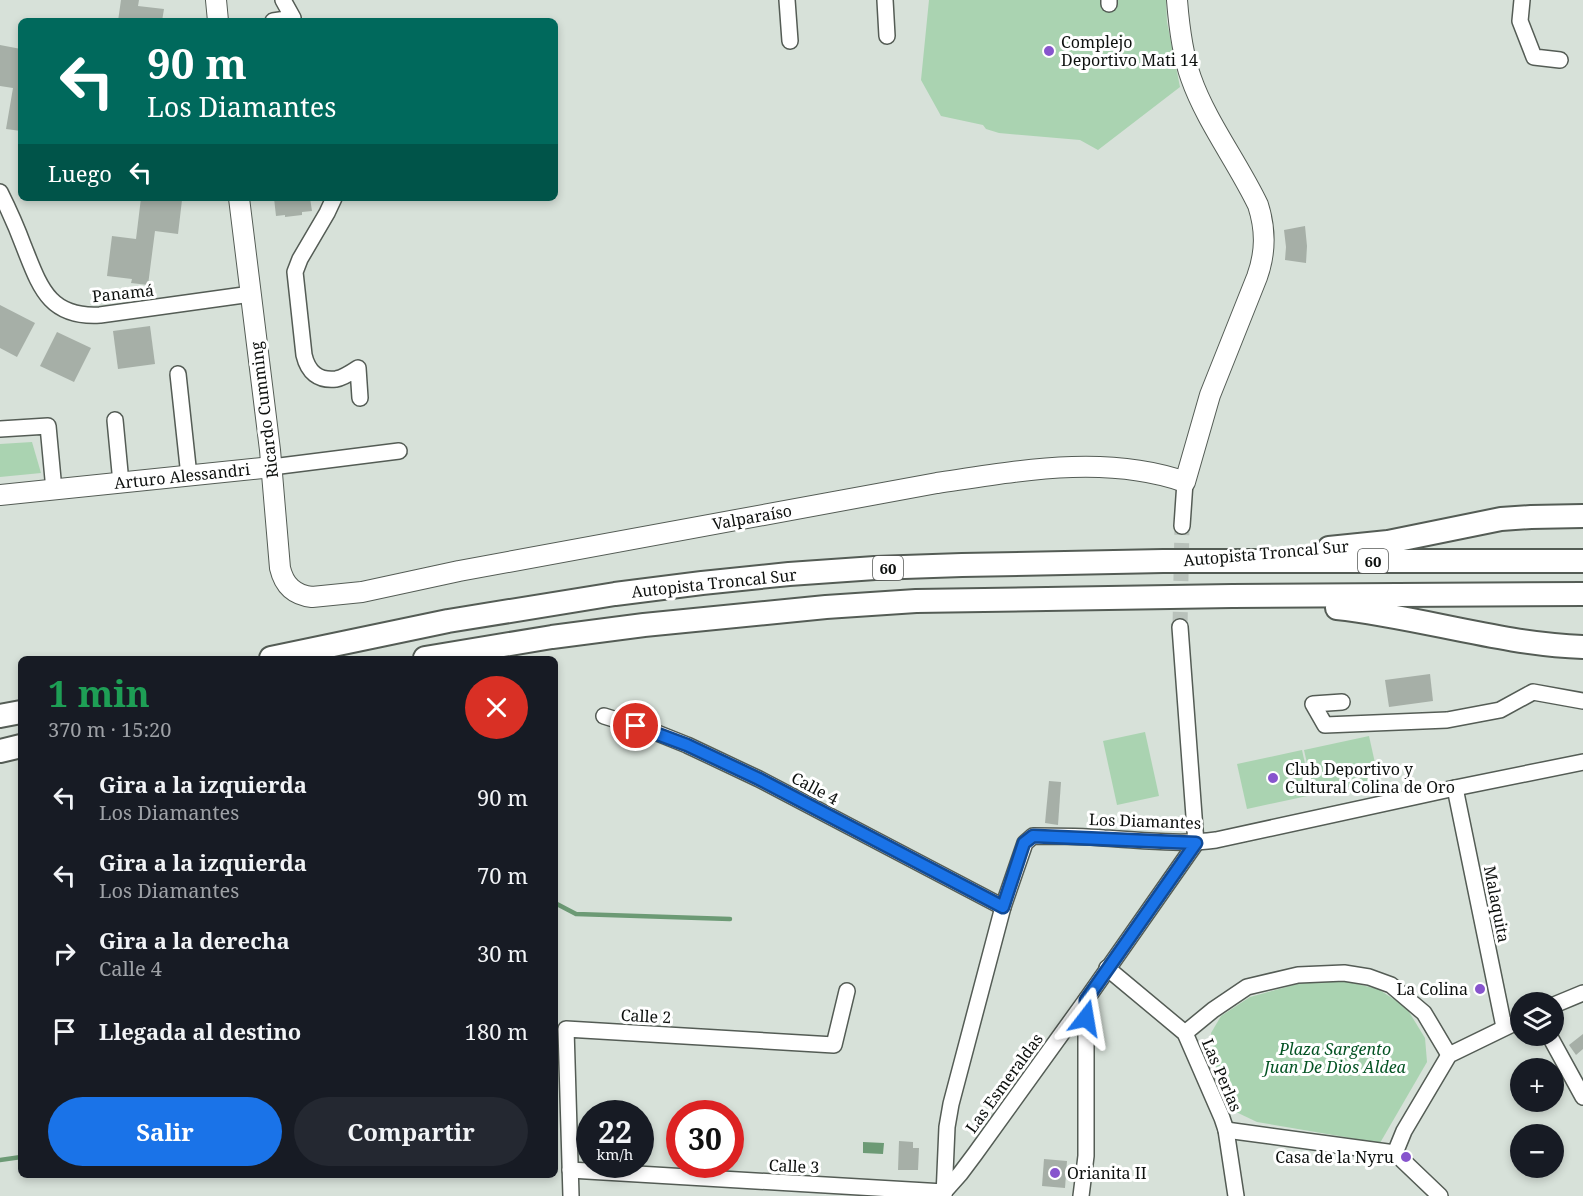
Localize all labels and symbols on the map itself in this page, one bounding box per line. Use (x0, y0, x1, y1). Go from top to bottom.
place label: Complejo Deportivo Mati 14 (1061, 31, 1198, 71)
marker: Complejo Deportivo Mati 14 (1042, 44, 1056, 58)
street label: Panamá (91, 279, 155, 307)
street label: Ricardo Cumming (245, 340, 283, 480)
street label: Arturo Alessandri (113, 458, 251, 494)
street label: Valparaíso (710, 499, 794, 535)
street label: Autopista Troncal Sur (1182, 535, 1350, 571)
road number: 60 (1358, 549, 1388, 573)
road number: 60 (873, 556, 903, 580)
street label: Autopista Troncal Sur (630, 563, 798, 603)
pin (610, 700, 661, 751)
place label: Club Deportivo y Cultural Colina de Oro (1285, 758, 1455, 798)
street label: Calle 4 (788, 766, 842, 810)
marker: Club Deportivo y Cultural Colina de Oro (1266, 771, 1280, 785)
street label: Los Diamantes (1089, 808, 1201, 834)
street label: Malaquita (1479, 864, 1515, 944)
place label: La Colina (1396, 978, 1468, 1000)
marker: La Colina (1473, 982, 1487, 996)
position arrow (1054, 986, 1118, 1050)
street label: Calle 2 (620, 1004, 672, 1028)
street label: Las Esmeraldas (960, 1029, 1048, 1137)
street label: Las Perlas (1197, 1035, 1247, 1115)
park label: Plaza Sargento Juan De Dios Aldea (1261, 1038, 1407, 1078)
speed limit sign: 30 (666, 1100, 744, 1178)
place label: Casa de la Nyru (1275, 1146, 1394, 1168)
marker: Casa de la Nyru (1399, 1150, 1413, 1164)
street label: Calle 3 (768, 1154, 820, 1178)
place label: Orianita II (1067, 1162, 1147, 1184)
marker: Orianita II (1048, 1166, 1062, 1180)

